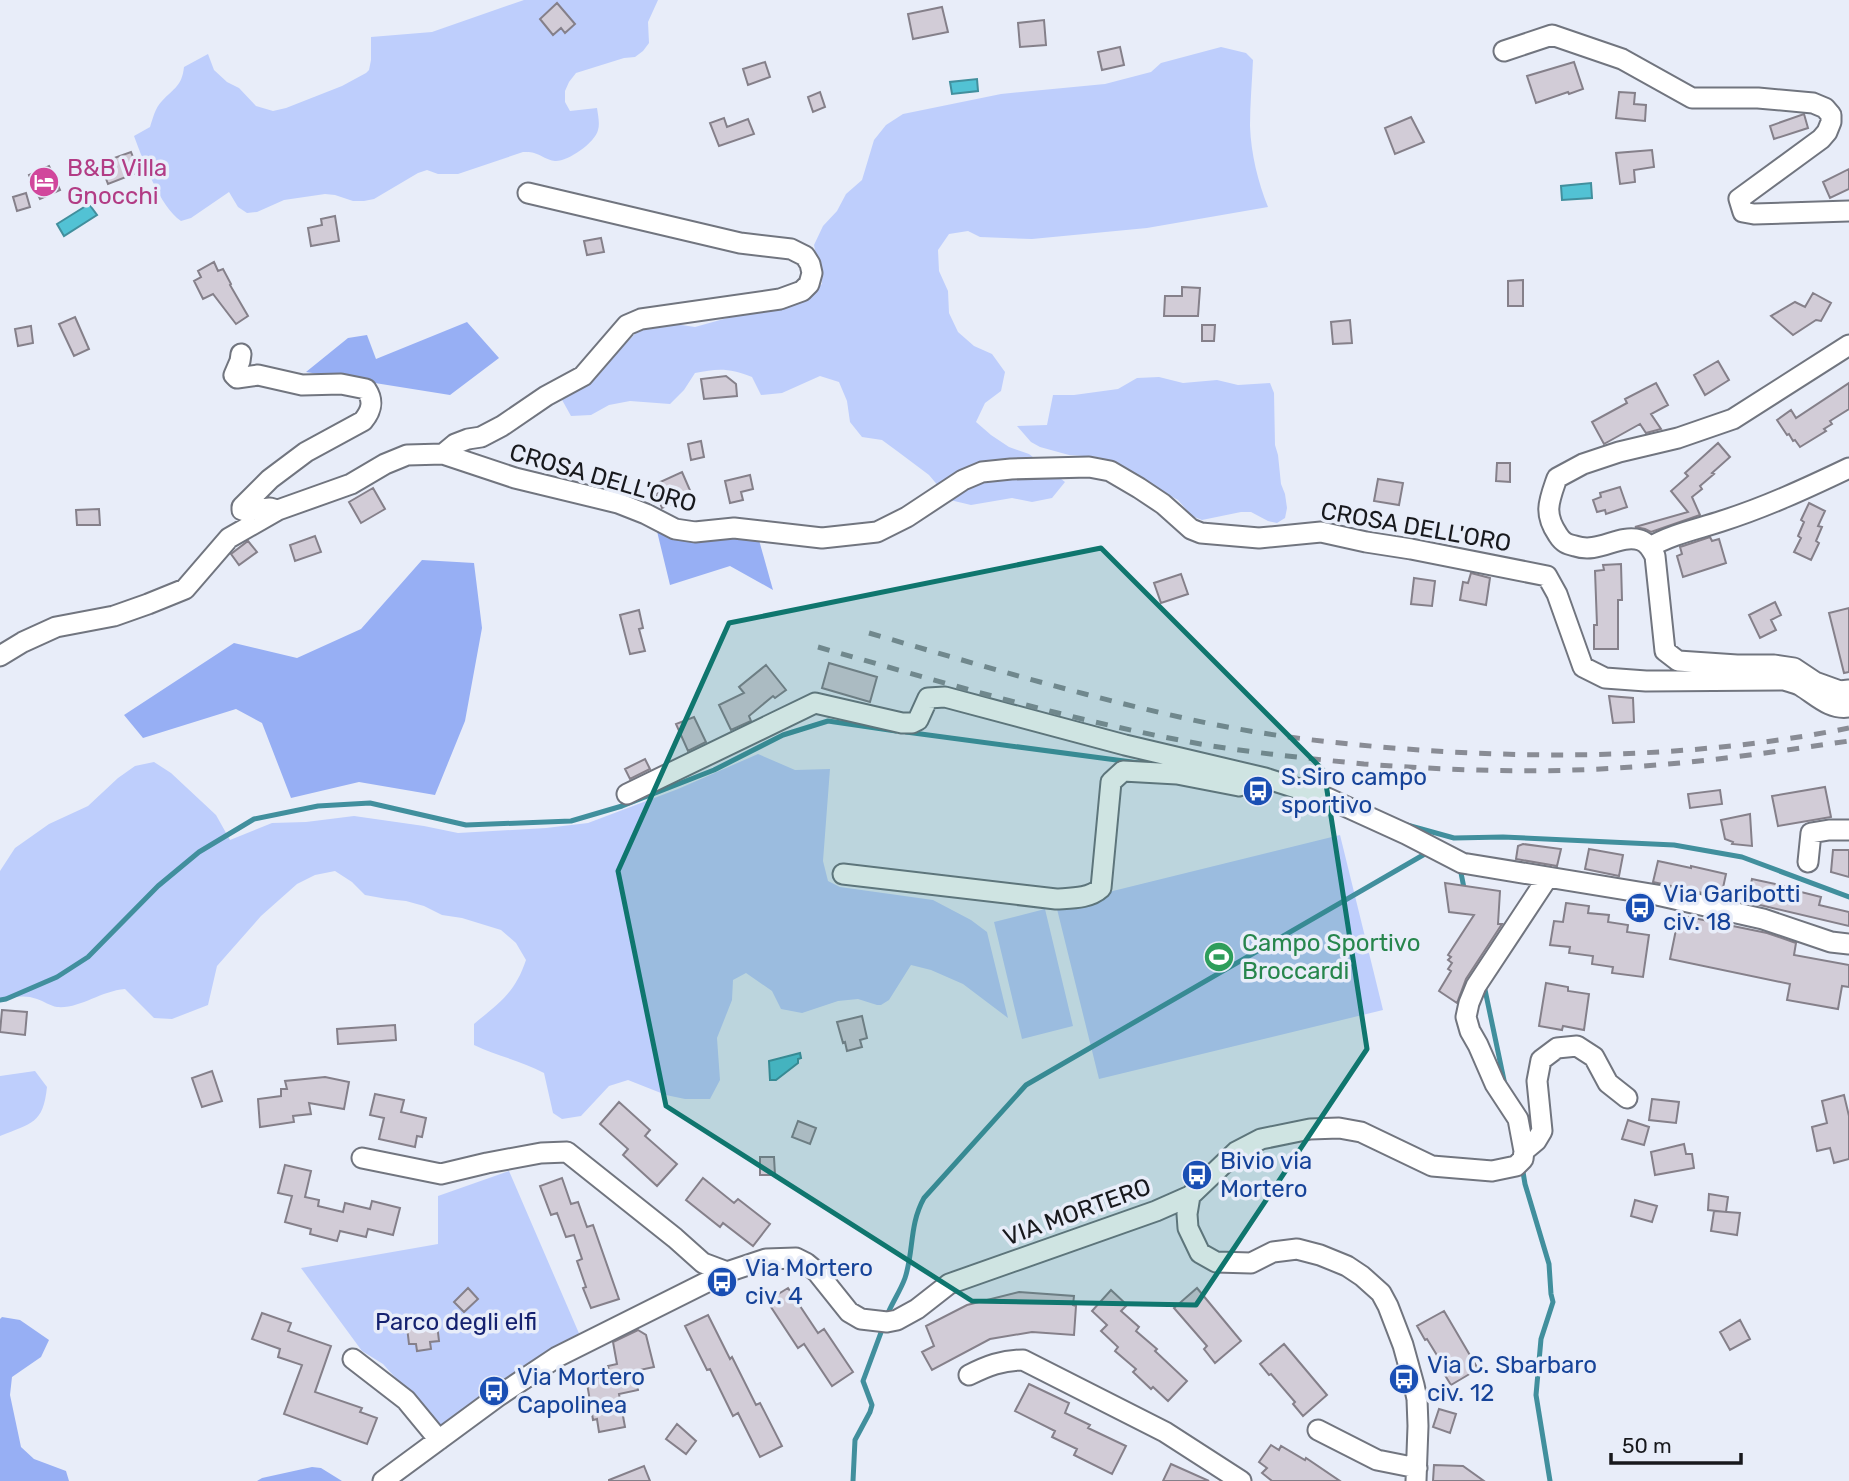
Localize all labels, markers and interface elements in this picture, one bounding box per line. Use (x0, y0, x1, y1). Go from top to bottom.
place label: B&B Villa Gnocchi (67, 154, 167, 210)
hotel icon: B&B Villa Gnocchi (27, 165, 61, 199)
street label: CROSA DELL'ORO (506, 438, 700, 518)
street label: CROSA DELL'ORO (1319, 496, 1513, 558)
place label: S.Siro campo sportivo (1281, 763, 1427, 819)
bus stop icon: S.Siro campo sportivo (1241, 774, 1275, 808)
place label: Via Garibotti civ. 18 (1663, 880, 1801, 936)
bus stop icon: Via Garibotti civ. 18 (1623, 891, 1657, 925)
place label: Campo Sportivo Broccardi (1242, 929, 1420, 985)
sports icon: Campo Sportivo Broccardi (1202, 940, 1236, 974)
place label: Bivio via Mortero (1220, 1147, 1312, 1203)
bus stop icon: Bivio via Mortero (1180, 1158, 1214, 1192)
street label: VIA MORTERO (999, 1172, 1155, 1252)
place label: Via Mortero civ. 4 (745, 1254, 873, 1310)
bus stop icon: Via Mortero civ. 4 (705, 1265, 739, 1299)
park label: Parco degli elfi (375, 1308, 537, 1336)
place label: Via C. Sbarbaro civ. 12 (1427, 1351, 1597, 1407)
bus stop icon: Via C. Sbarbaro civ. 12 (1387, 1362, 1421, 1396)
place label: Via Mortero Capolinea (517, 1363, 645, 1419)
bus stop icon: Via Mortero Capolinea (477, 1374, 511, 1408)
scale bar (1611, 1422, 1741, 1466)
text: 50 m (1622, 1433, 1672, 1458)

